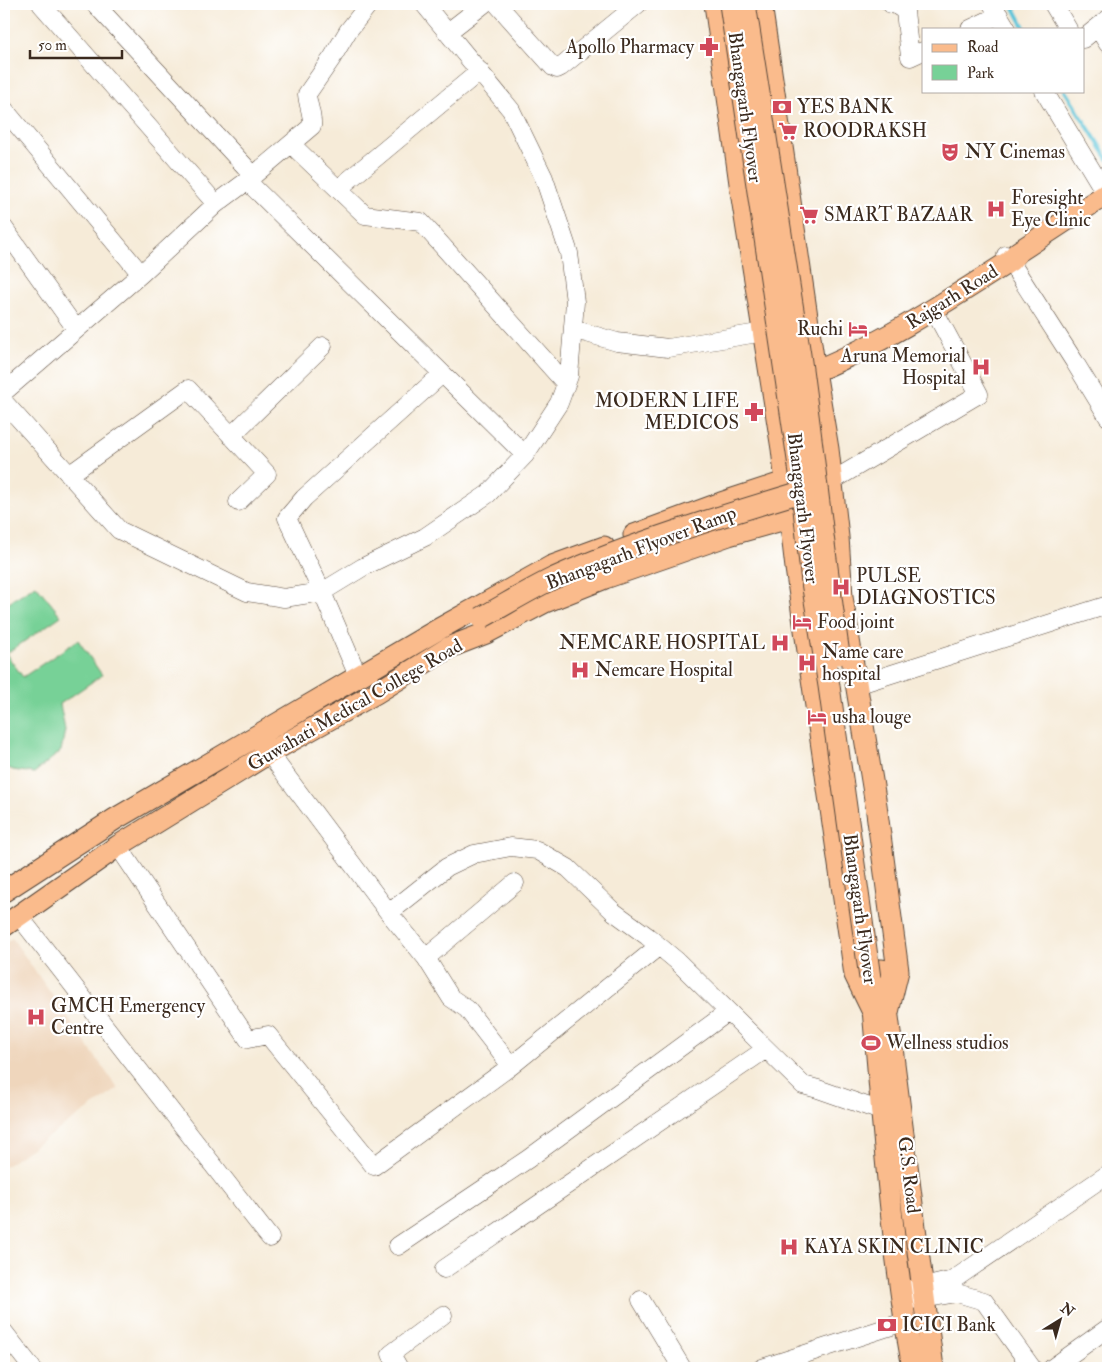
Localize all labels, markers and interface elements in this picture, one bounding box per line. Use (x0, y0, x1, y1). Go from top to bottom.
scale bar (30, 28, 122, 60)
legend (922, 28, 1084, 92)
street label: Bhangagarh Flyover (723, 30, 767, 184)
place label: Apollo Pharmacy (565, 35, 695, 60)
text: 50 m (38, 36, 67, 55)
pharmacy icon: Apollo Pharmacy (698, 36, 720, 58)
text: Road (967, 38, 999, 57)
text: Park (967, 64, 994, 83)
place label: YES BANK (797, 95, 894, 119)
bank icon: YES BANK (771, 96, 793, 118)
place label: ROODRAKSH (803, 119, 927, 143)
supermarket icon: ROODRAKSH (777, 120, 799, 142)
place label: NY Cinemas (965, 140, 1065, 164)
theatre icon: NY Cinemas (939, 141, 961, 163)
place label: Foresight Eye Clinic (1011, 186, 1091, 232)
hospital icon: Foresight Eye Clinic (985, 198, 1007, 220)
place label: SMART BAZAAR (824, 203, 973, 227)
supermarket icon: SMART BAZAAR (798, 204, 820, 226)
street label: Rajgarh Road (902, 259, 1003, 335)
place label: Ruchi (797, 317, 843, 341)
hotel icon: Ruchi (847, 318, 869, 340)
place label: Aruna Memorial Hospital (840, 344, 966, 391)
hospital icon: Aruna Memorial Hospital (970, 356, 992, 378)
place label: MODERN LIFE MEDICOS (595, 389, 739, 435)
pharmacy icon: MODERN LIFE MEDICOS (743, 401, 765, 423)
street label: Bhangagarh Flyover (782, 431, 824, 585)
street label: Bhangagarh Flyover Ramp (542, 501, 740, 596)
place label: PULSE DIAGNOSTICS (856, 564, 996, 610)
hospital icon: PULSE DIAGNOSTICS (830, 576, 852, 598)
place label: Food joint (817, 610, 895, 634)
hotel icon: Food joint (791, 611, 813, 633)
place label: NEMCARE HOSPITAL (559, 631, 765, 655)
hospital icon: NEMCARE HOSPITAL (769, 632, 791, 654)
street label: Guwahati Medical College Road (243, 633, 467, 777)
place label: Name care hospital (822, 640, 903, 687)
hospital icon: Name care hospital (796, 652, 818, 674)
place label: Nemcare Hospital (595, 658, 733, 683)
hospital icon: Nemcare Hospital (569, 659, 591, 681)
place label: usha louge (832, 705, 911, 729)
hotel icon: usha louge (806, 706, 828, 728)
street label: Bhangagarh Flyover (838, 832, 882, 986)
place label: GMCH Emergency Centre (51, 994, 206, 1040)
hospital icon: GMCH Emergency Centre (25, 1006, 47, 1028)
place label: Wellness studios (885, 1031, 1009, 1055)
sports icon: Wellness studios (860, 1032, 882, 1054)
street label: G.S. Road (892, 1135, 926, 1215)
place label: KAYA SKIN CLINIC (804, 1235, 984, 1259)
hospital icon: KAYA SKIN CLINIC (778, 1236, 800, 1258)
north arrow (1034, 1294, 1084, 1344)
text: N (1057, 1299, 1078, 1321)
place label: ICICI Bank (902, 1313, 996, 1337)
bank icon: ICICI Bank (876, 1314, 898, 1336)

